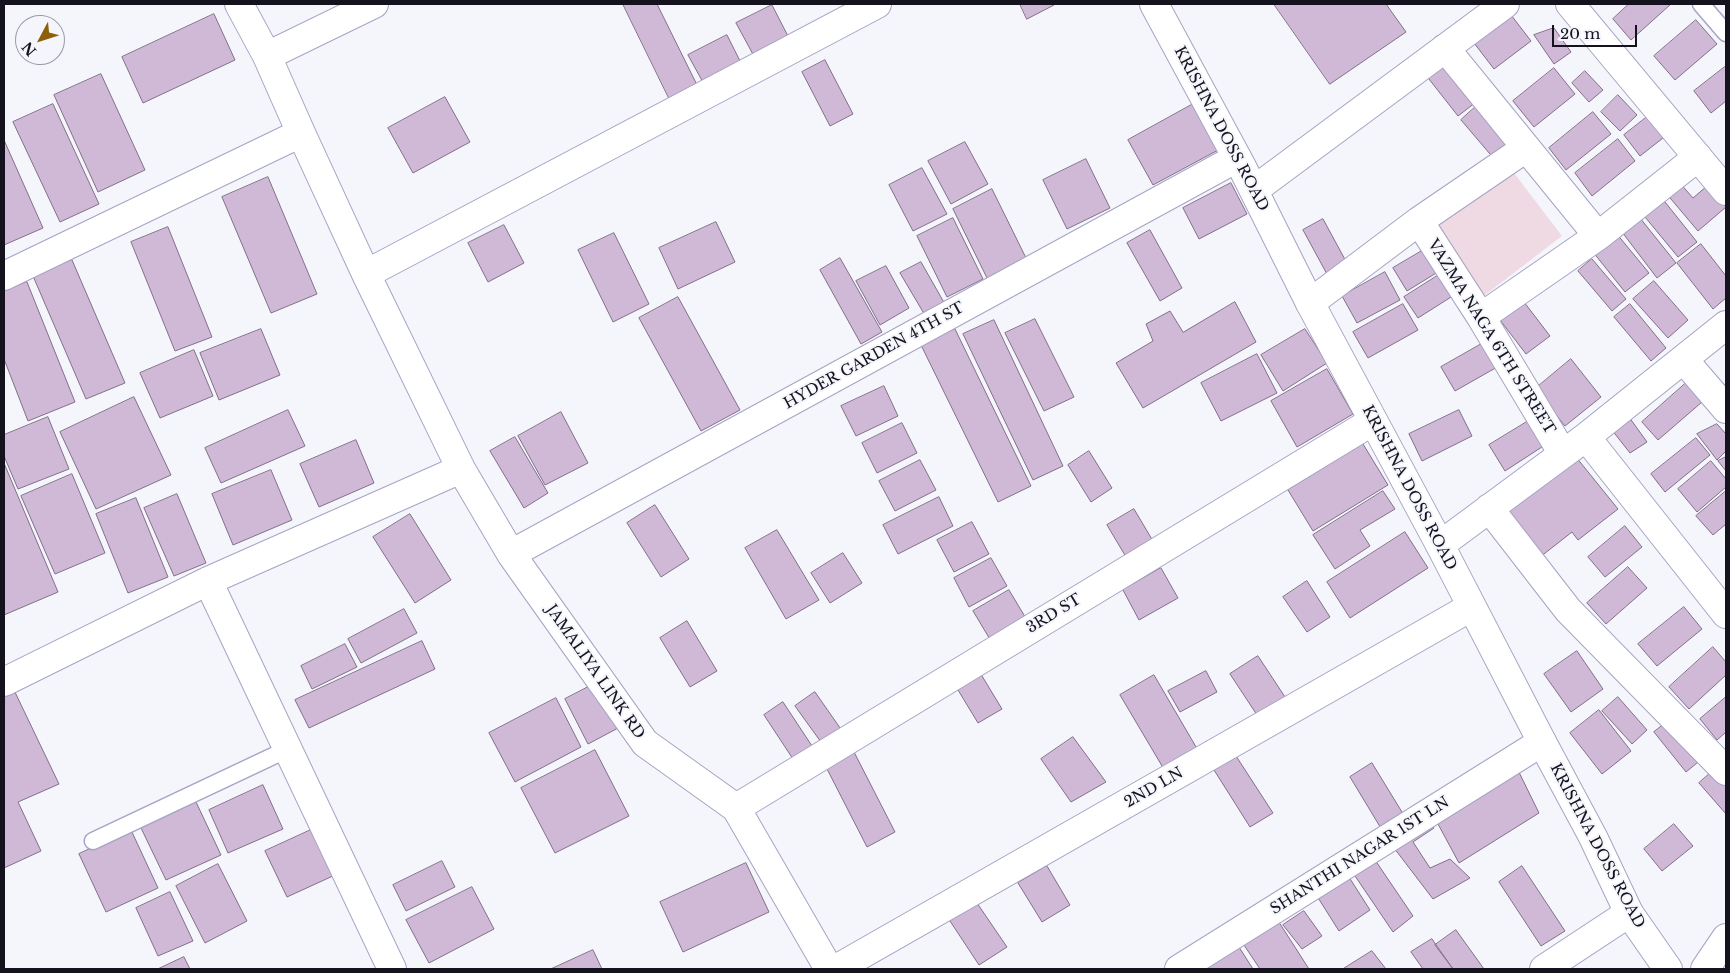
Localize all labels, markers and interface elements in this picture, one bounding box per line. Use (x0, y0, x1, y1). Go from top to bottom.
north arrow (15, 15, 65, 65)
scale bar (1555, 15, 1640, 47)
text: 20 m (1560, 24, 1600, 43)
text: N (18, 38, 40, 60)
street label: KRISHNA DOSS ROAD (1170, 44, 1272, 214)
street label: VAZMA NAGA 6TH STREET (1423, 236, 1559, 438)
street label: HYDER GARDEN 4TH ST (781, 299, 967, 413)
street label: KRISHNA DOSS ROAD (1358, 403, 1460, 573)
street label: 3RD ST (1024, 591, 1084, 637)
street label: JAMALIYA LINK RD (542, 601, 648, 743)
street label: KRISHNA DOSS ROAD (1546, 761, 1648, 931)
street label: 2ND LN (1121, 764, 1187, 812)
street label: SHANTHI NAGAR 1ST LN (1267, 793, 1453, 919)

